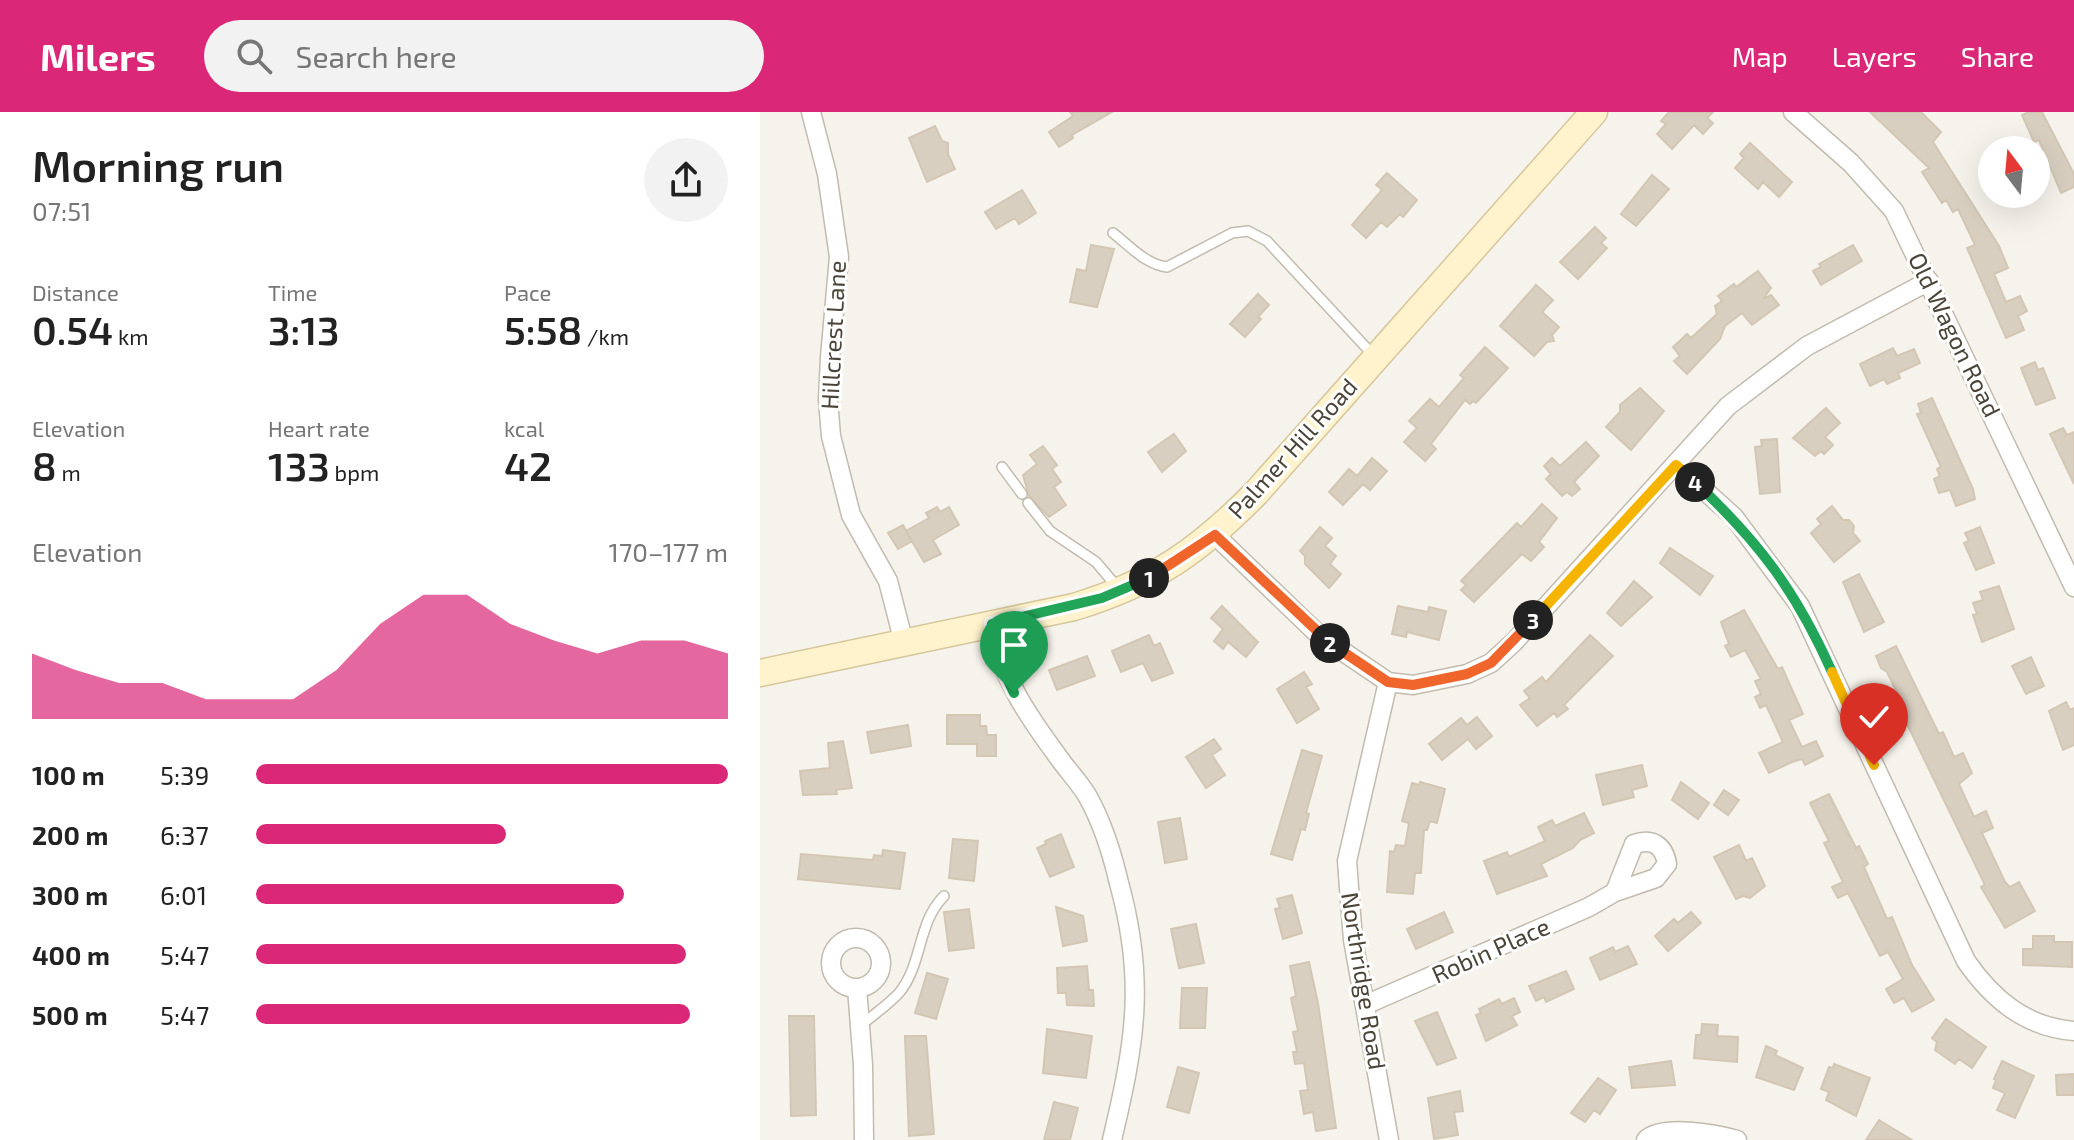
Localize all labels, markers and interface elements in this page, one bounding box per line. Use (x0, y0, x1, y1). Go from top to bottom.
search box (204, 20, 764, 92)
text: Milers (40, 33, 156, 79)
icon: search (232, 34, 276, 78)
text: Search here (296, 38, 457, 74)
text: Map (1732, 39, 1788, 73)
text: Layers (1832, 39, 1917, 73)
text: Share (1961, 39, 2034, 73)
north arrow (1978, 136, 2050, 208)
map controls (1978, 136, 2050, 208)
text: Morning run (32, 138, 284, 191)
button: share (644, 138, 728, 222)
text: 07:51 (32, 195, 91, 226)
street label: Old Wagon Road (1903, 248, 2008, 421)
street label: Hillcrest Lane (814, 260, 851, 410)
text: Distance (32, 279, 119, 305)
text: Time (268, 279, 317, 305)
text: Pace (504, 279, 551, 305)
text: 0.54 (32, 305, 113, 353)
text: 3:13 (268, 305, 340, 353)
text: 5:58 (504, 305, 582, 353)
text: km (113, 323, 149, 349)
text: /km (582, 323, 629, 349)
street label: Palmer Hill Road (1221, 372, 1363, 524)
text: Elevation (32, 415, 125, 441)
text: Heart rate (268, 415, 370, 441)
text: kcal (504, 415, 544, 441)
text: 8 (32, 441, 57, 489)
text: 133 (268, 441, 330, 489)
text: 42 (504, 441, 552, 489)
text: m (57, 459, 81, 485)
text: bpm (330, 459, 379, 485)
pin: 4 (1675, 462, 1715, 502)
text: 4 (1688, 469, 1702, 495)
text: Elevation (32, 536, 142, 567)
text: 170–177 m (609, 536, 728, 567)
pin: 1 (1129, 558, 1169, 598)
text: 1 (1144, 565, 1154, 591)
pin: 3 (1513, 600, 1553, 640)
text: 3 (1527, 607, 1539, 633)
pin (980, 611, 1048, 693)
icon: arrive (992, 623, 1036, 667)
pin: 2 (1310, 623, 1350, 663)
text: 2 (1324, 630, 1336, 656)
pin (1840, 683, 1908, 765)
icon: check (1852, 695, 1896, 739)
text: 100 m (32, 759, 105, 790)
text: 5:39 (160, 759, 209, 790)
text: 200 m (32, 819, 108, 850)
text: 6:37 (160, 819, 209, 850)
text: 300 m (32, 879, 108, 910)
text: 6:01 (160, 879, 207, 910)
street label: Northridge Road (1336, 890, 1393, 1072)
street label: Robin Place (1427, 911, 1554, 989)
text: 400 m (32, 939, 110, 970)
text: 5:47 (160, 939, 209, 970)
text: 500 m (32, 999, 108, 1030)
text: 5:47 (160, 999, 209, 1030)

